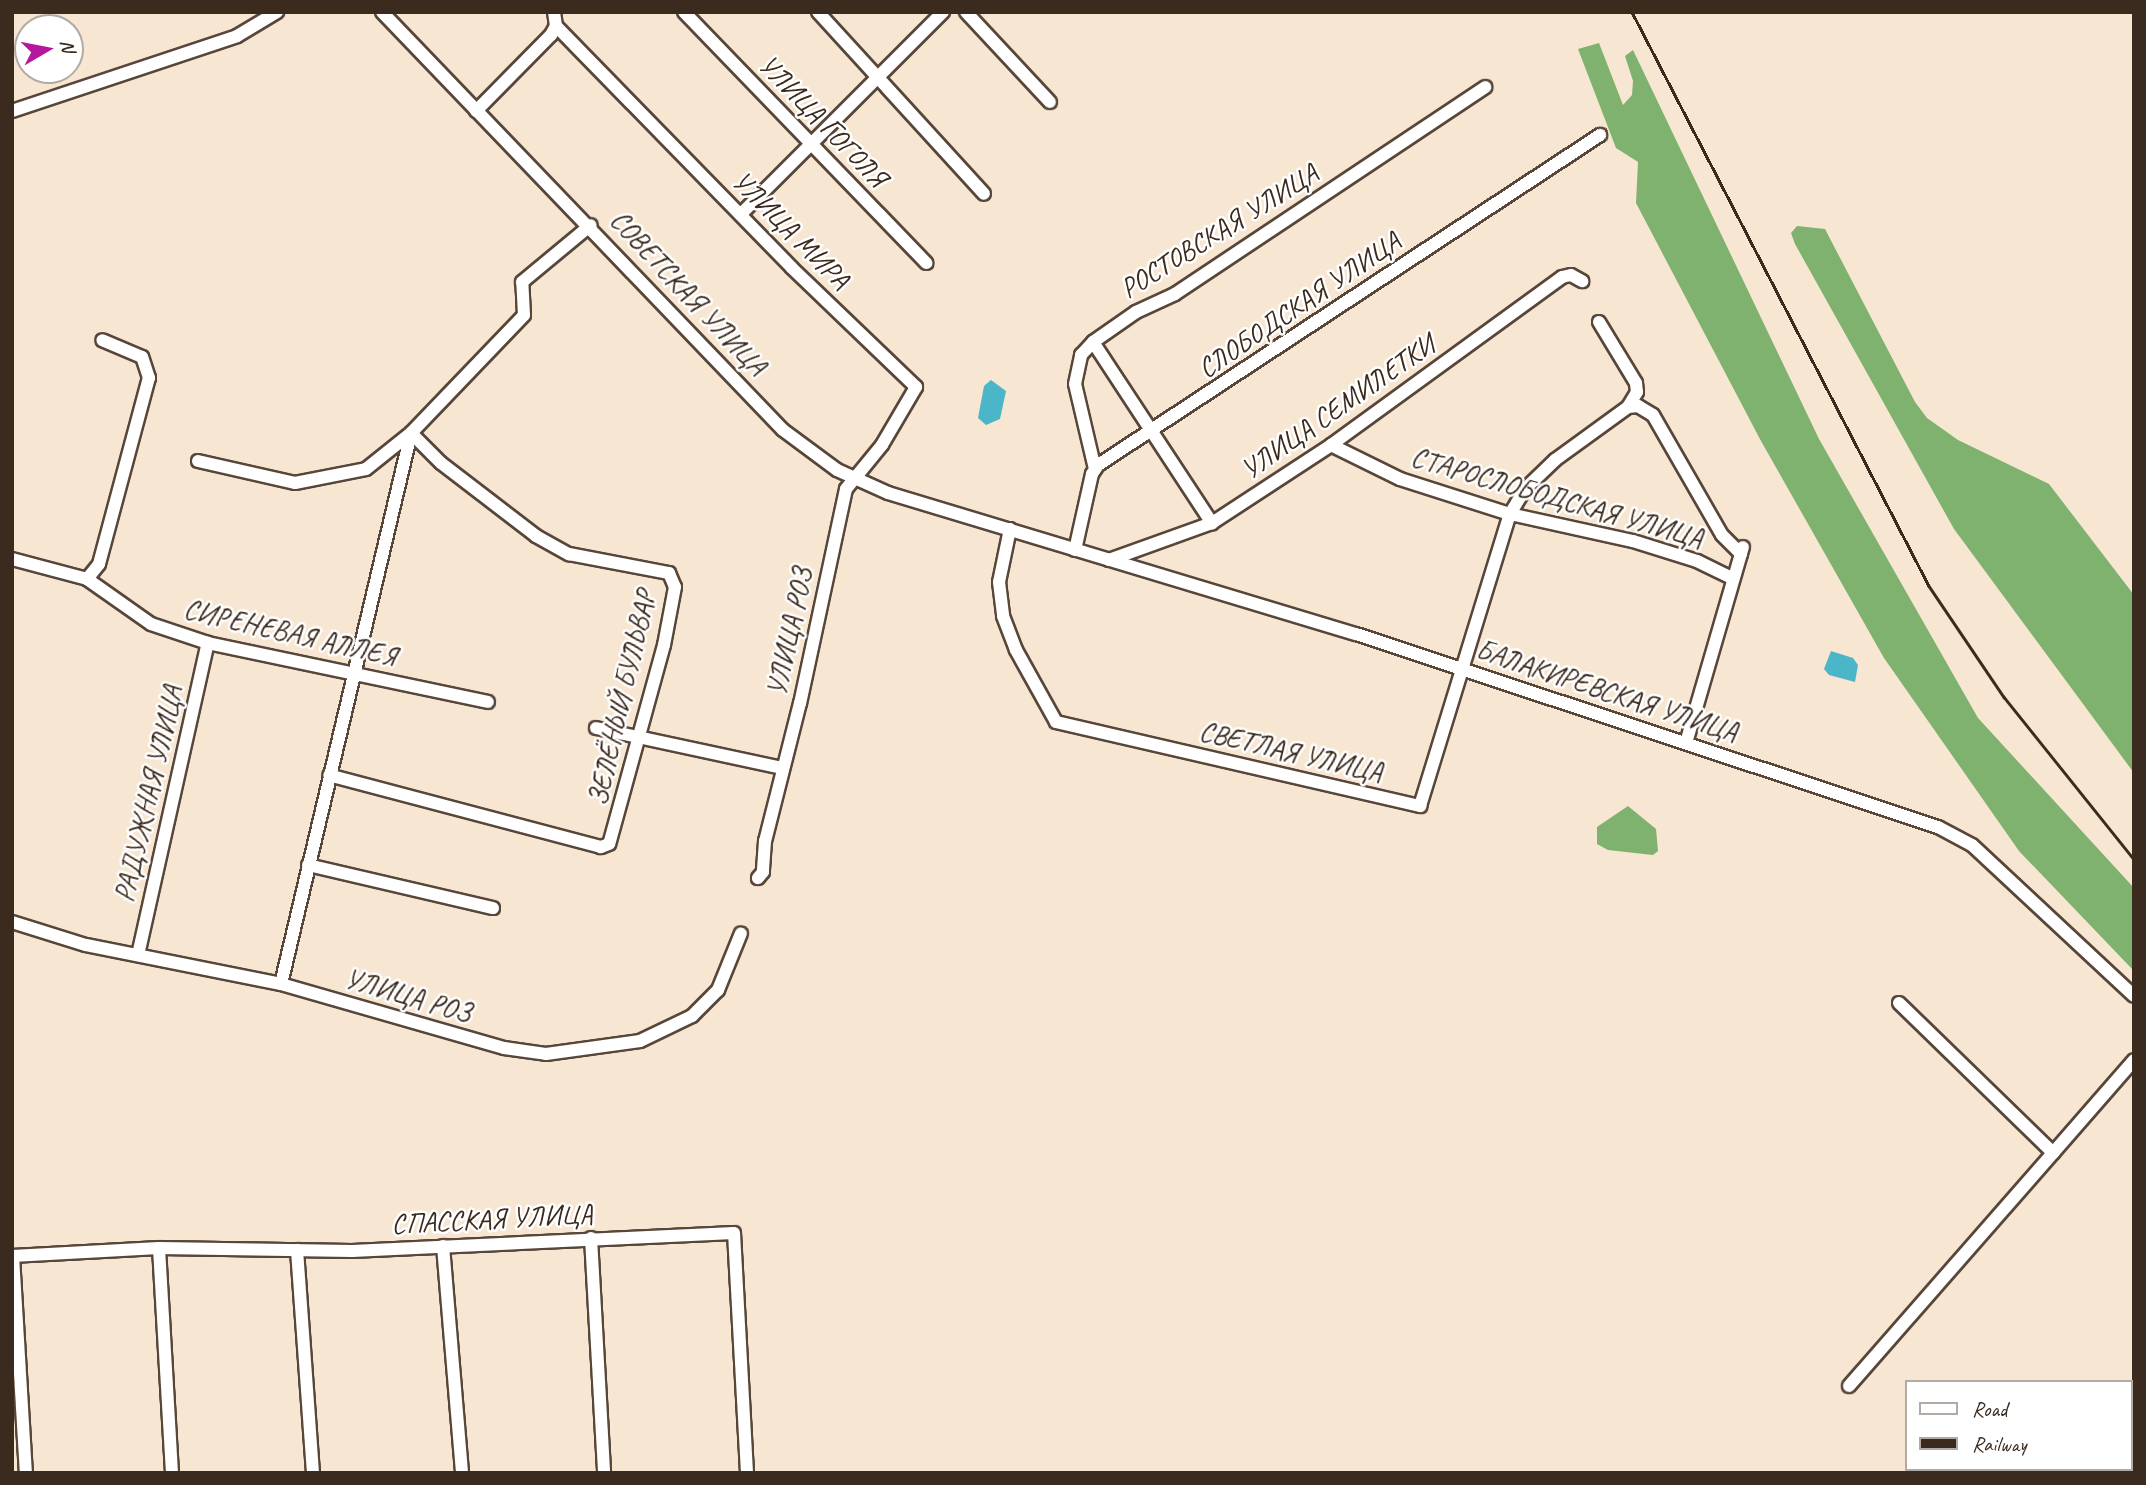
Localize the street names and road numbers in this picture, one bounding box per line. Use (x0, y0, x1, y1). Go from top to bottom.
street label: УЛИЦА ГОГОЛЯ (751, 47, 895, 195)
street label: РОСТОВСКАЯ УЛИЦА (1114, 157, 1324, 305)
street label: УЛИЦА МИРА (725, 164, 857, 296)
street label: СОВЕТСКАЯ УЛИЦА (603, 204, 773, 382)
street label: СЛОБОДСКАЯ УЛИЦА (1192, 225, 1406, 385)
street label: УЛИЦА СЕМИЛЕТКИ (1234, 327, 1442, 487)
street label: СТАРОСЛОБОДСКАЯ УЛИЦА (1407, 440, 1707, 556)
street label: УЛИЦА РОЗ (760, 566, 820, 698)
street label: ЗЕЛЁНЫЙ БУЛЬВАР (581, 587, 663, 809)
street label: СИРЕНЕВАЯ АЛЛЕЯ (180, 592, 400, 674)
street label: БАЛАКИРЕВСКАЯ УЛИЦА (1471, 633, 1743, 749)
street label: РАДУЖНАЯ УЛИЦА (108, 683, 190, 905)
street label: СВЕТЛАЯ УЛИЦА (1195, 714, 1387, 790)
street label: УЛИЦА РОЗ (342, 962, 474, 1030)
street label: СПАССКАЯ УЛИЦА (390, 1197, 594, 1241)

